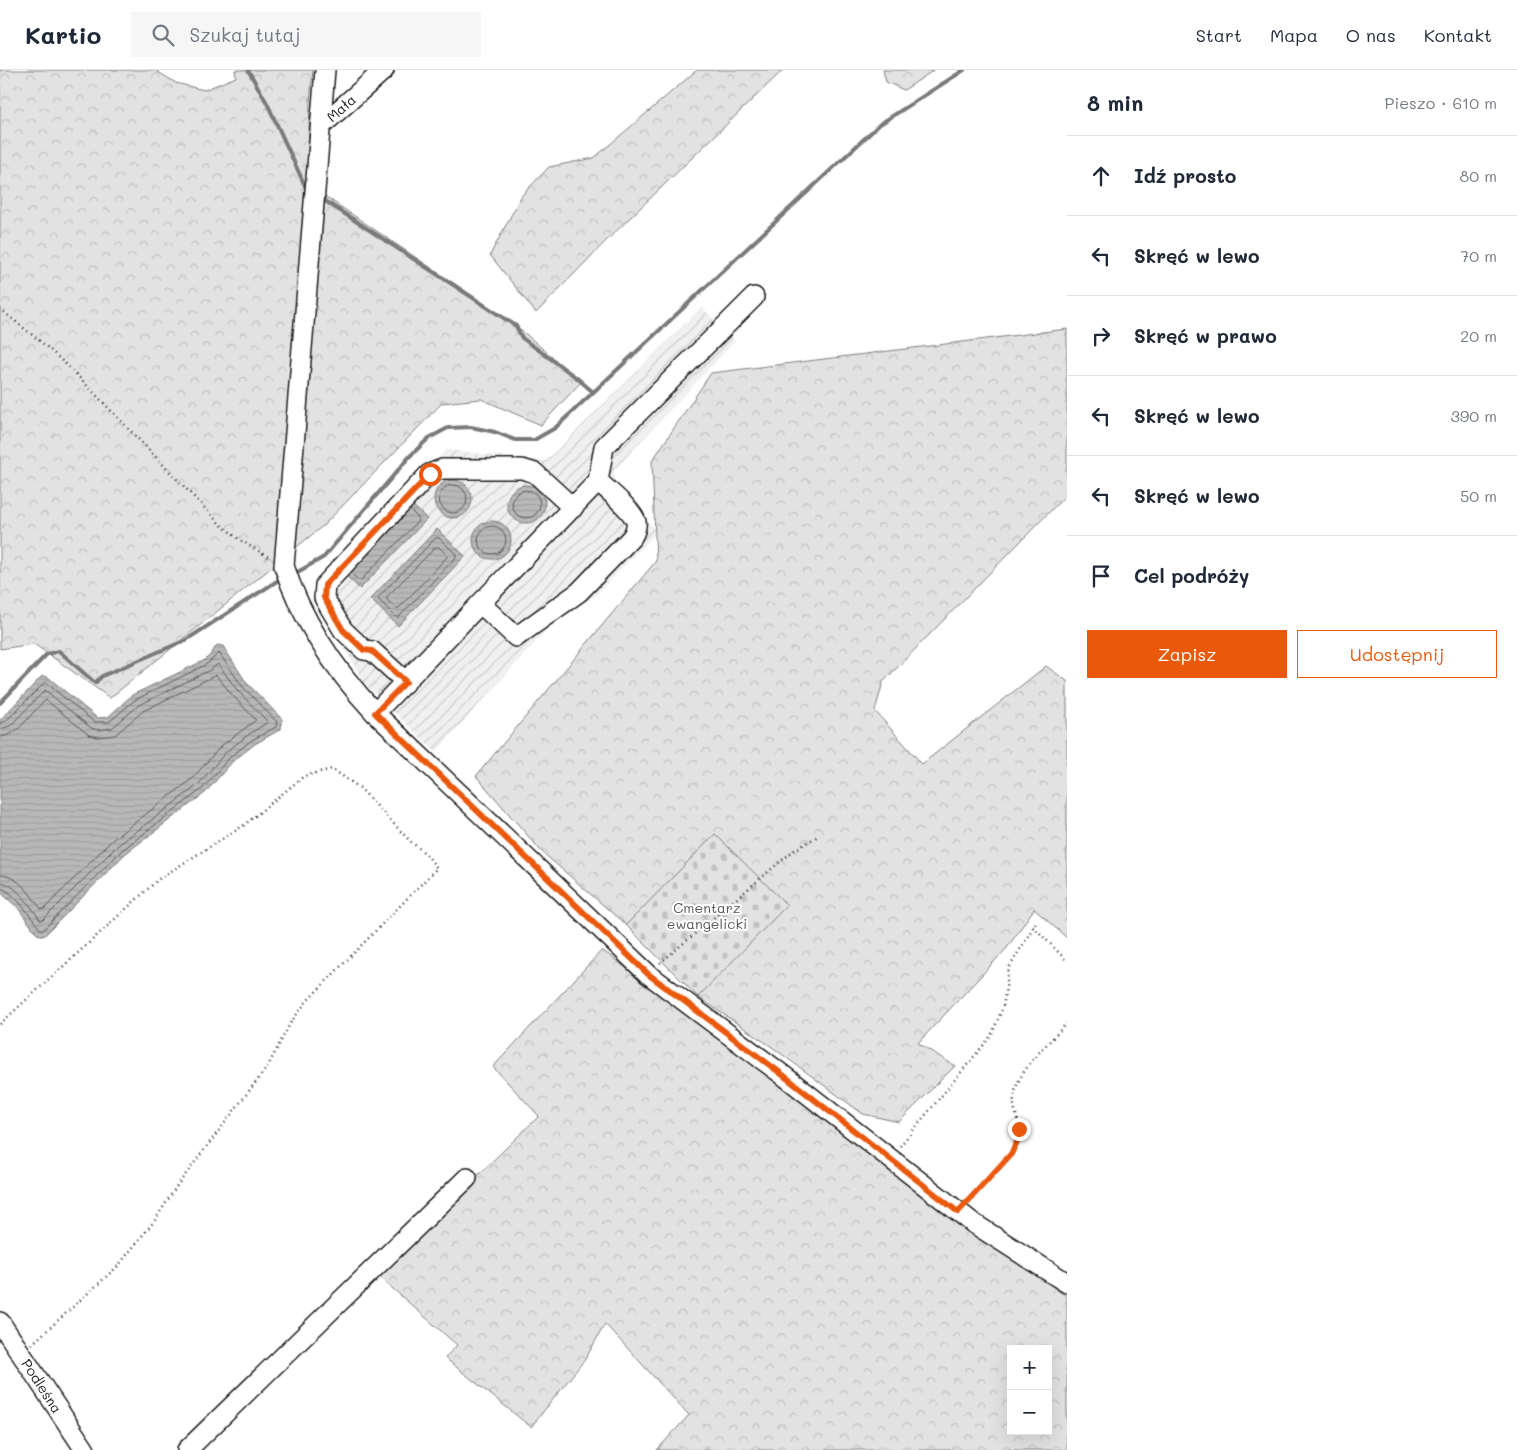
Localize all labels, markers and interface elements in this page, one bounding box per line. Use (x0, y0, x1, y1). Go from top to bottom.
search box (131, 12, 481, 57)
text: Kartio (25, 19, 101, 50)
icon: search (149, 21, 177, 49)
text: Szukaj tutaj (189, 22, 301, 47)
text: Start (1196, 23, 1242, 47)
text: Mapa (1270, 23, 1318, 47)
text: O nas (1346, 23, 1396, 47)
text: Kontakt (1424, 23, 1492, 47)
text: 8 min (1087, 89, 1143, 116)
street label: Mała (322, 90, 360, 126)
text: Pieszo · 610 m (1384, 92, 1497, 113)
icon: ahead (1087, 162, 1115, 190)
text: Idź prosto (1134, 163, 1236, 188)
text: 80 m (1460, 165, 1497, 186)
icon: left (1087, 242, 1115, 270)
text: Skręć w lewo (1134, 243, 1260, 268)
text: 70 m (1460, 245, 1497, 266)
icon: right (1087, 322, 1115, 350)
text: Skręć w prawo (1134, 323, 1277, 348)
text: 20 m (1460, 325, 1497, 346)
icon: left (1087, 402, 1115, 430)
text: Skręć w lewo (1134, 403, 1260, 428)
text: 390 m (1450, 405, 1497, 426)
route start (419, 463, 442, 486)
icon: left (1087, 482, 1115, 510)
text: Skręć w lewo (1134, 483, 1260, 508)
text: 50 m (1460, 485, 1497, 506)
icon: arrive (1087, 562, 1115, 590)
text: Cel podróży (1134, 563, 1249, 588)
button: Zapisz (1087, 630, 1287, 678)
button: Udostępnij (1297, 630, 1497, 678)
park label: Cmentarz ewangelicki (667, 898, 747, 933)
route end (1008, 1118, 1031, 1141)
map controls (1007, 1345, 1052, 1435)
button: + (1007, 1345, 1052, 1390)
street label: Podleśna (17, 1355, 67, 1417)
button: − (1007, 1390, 1052, 1435)

